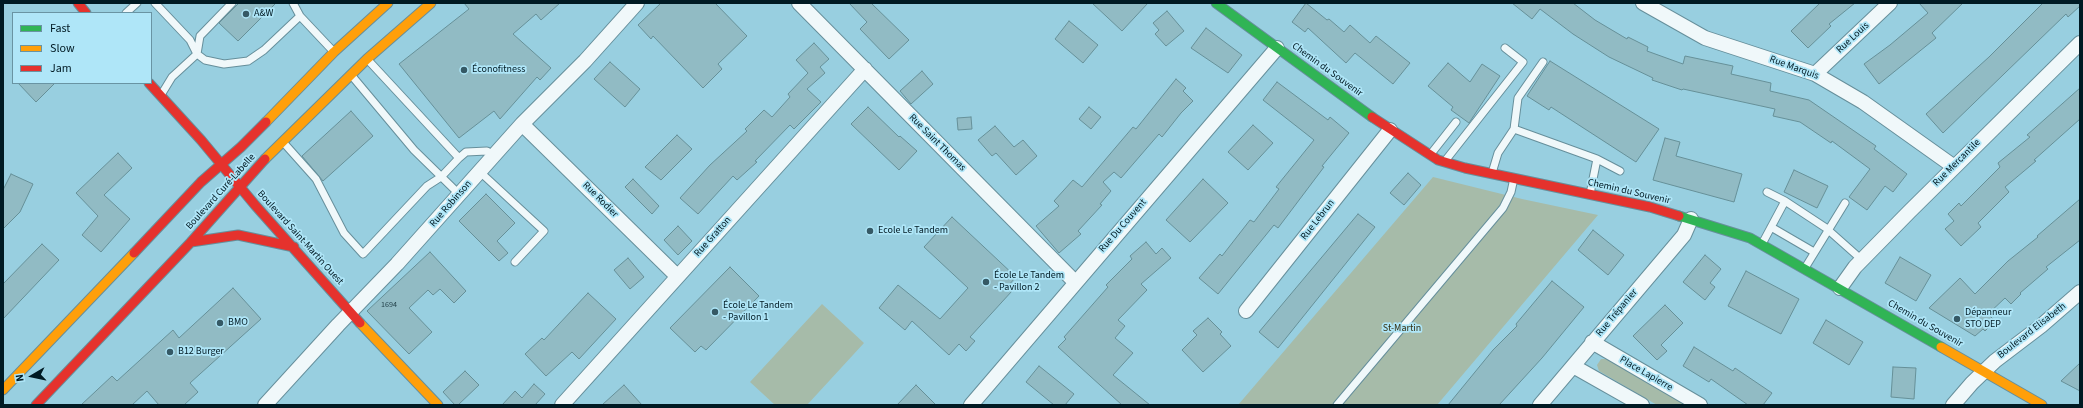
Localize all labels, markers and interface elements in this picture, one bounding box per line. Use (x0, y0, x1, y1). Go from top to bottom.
place label: A&W (254, 8, 273, 20)
marker: A&W (241, 9, 251, 19)
legend (12, 12, 152, 84)
text: Fast (50, 20, 70, 37)
street label: Rue Louis (1834, 20, 1872, 56)
text: Slow (50, 40, 75, 57)
street label: Chemin du Souvenir (1289, 40, 1365, 100)
street label: Rue Marquis (1768, 54, 1820, 82)
text: Jam (50, 60, 72, 77)
place label: Éconofitness (472, 64, 525, 76)
marker: Éconofitness (459, 65, 469, 75)
street label: Rue Saint Thomas (906, 112, 968, 174)
street label: Rue Mercantile (1931, 137, 1983, 189)
street label: Boulevard Curé-Labelle (184, 152, 258, 232)
street label: Chemin du Souvenir (1586, 177, 1672, 207)
street label: Rue Robinson (428, 178, 474, 230)
street label: Rue Rodier (580, 180, 620, 220)
street label: Boulevard Saint-Martin Ouest (254, 188, 346, 288)
street label: Rue Du Couvent (1097, 197, 1149, 255)
street label: Rue Lebrun (1299, 198, 1337, 242)
street label: Rue Gratton (692, 215, 734, 259)
place label: Ecole Le Tandem (878, 225, 948, 237)
marker: Ecole Le Tandem (865, 226, 875, 236)
place label: École Le Tandem - Pavillon 2 (994, 270, 1064, 294)
marker: École Le Tandem - Pavillon 2 (981, 277, 991, 287)
street label: Rue Trépanier (1594, 287, 1640, 339)
street label: Chemin du Souvenir (1885, 298, 1965, 350)
house number: 1694 (381, 300, 397, 310)
place label: École Le Tandem - Pavillon 1 (723, 300, 793, 324)
street label: Boulevard Elisabeth (1995, 301, 2069, 361)
marker: École Le Tandem - Pavillon 1 (710, 307, 720, 317)
place label: Dépanneur STO DEP (1965, 307, 2011, 330)
marker: Dépanneur STO DEP (1952, 314, 1962, 324)
place label: BMO (228, 317, 248, 329)
marker: BMO (215, 318, 225, 328)
park label: St-Martin (1383, 323, 1421, 335)
place label: B12 Burger (178, 346, 224, 358)
marker: B12 Burger (165, 347, 175, 357)
street label: Place Lapierre (1617, 354, 1675, 394)
north arrow (12, 356, 52, 396)
text: N (12, 373, 28, 383)

